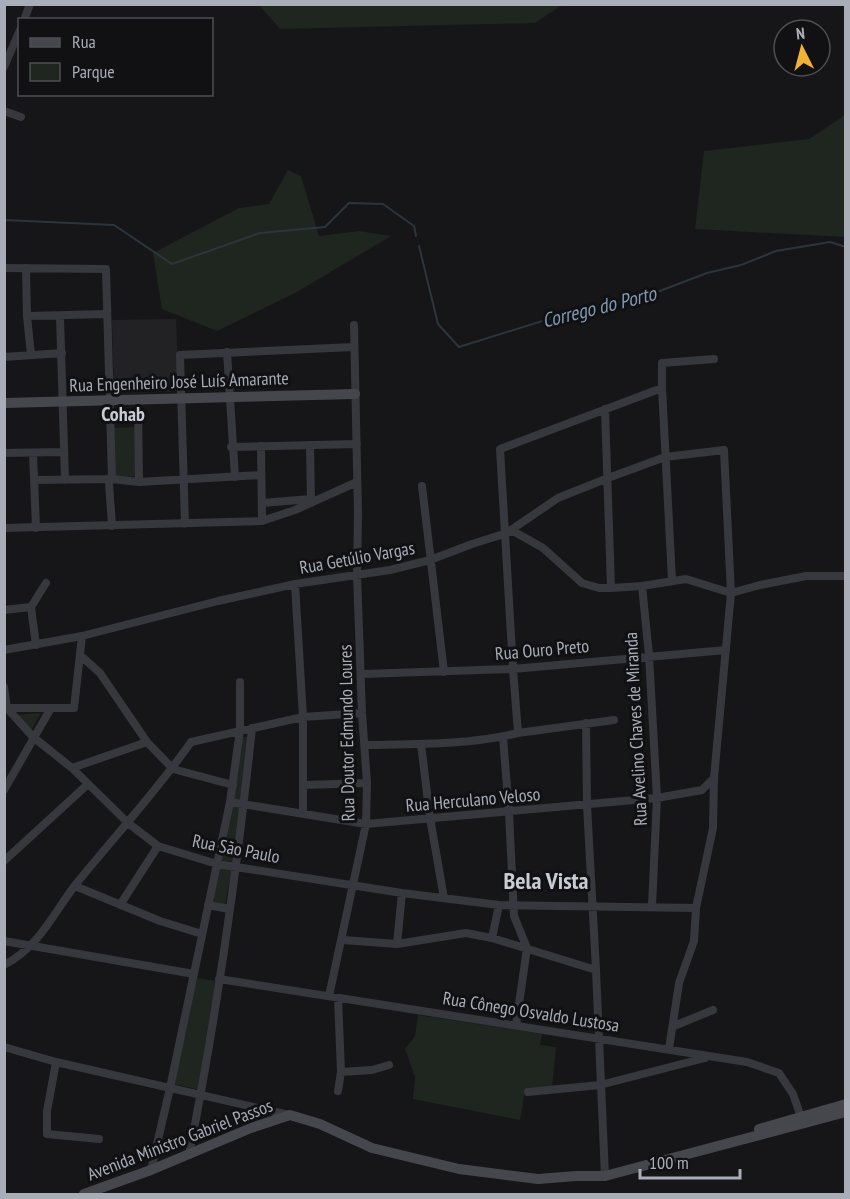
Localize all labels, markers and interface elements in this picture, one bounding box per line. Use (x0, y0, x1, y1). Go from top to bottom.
legend (18, 18, 213, 96)
north arrow (772, 18, 832, 78)
text: N (795, 23, 806, 43)
text: Rua (72, 30, 96, 53)
text: Parque (72, 60, 115, 83)
water label: Corrego do Porto (539, 280, 660, 334)
street label: Rua Engenheiro José Luís Amarante (69, 366, 289, 397)
district label: Cohab (101, 401, 145, 427)
street label: Rua Getúlio Vargas (298, 536, 416, 579)
street label: Rua Avelino Chaves de Miranda (619, 632, 652, 827)
street label: Rua Ouro Preto (494, 634, 590, 665)
street label: Rua Doutor Edmundo Loures (333, 644, 360, 822)
street label: Rua Herculano Veloso (405, 782, 541, 817)
street label: Rua São Paulo (190, 829, 282, 868)
district label: Bela Vista (504, 865, 589, 896)
street label: Rua Cônego Osvaldo Lustosa (441, 986, 621, 1037)
street label: Avenida Ministro Gabriel Passos (84, 1094, 276, 1186)
scale bar (640, 1142, 740, 1180)
text: 100 m (649, 1151, 689, 1174)

